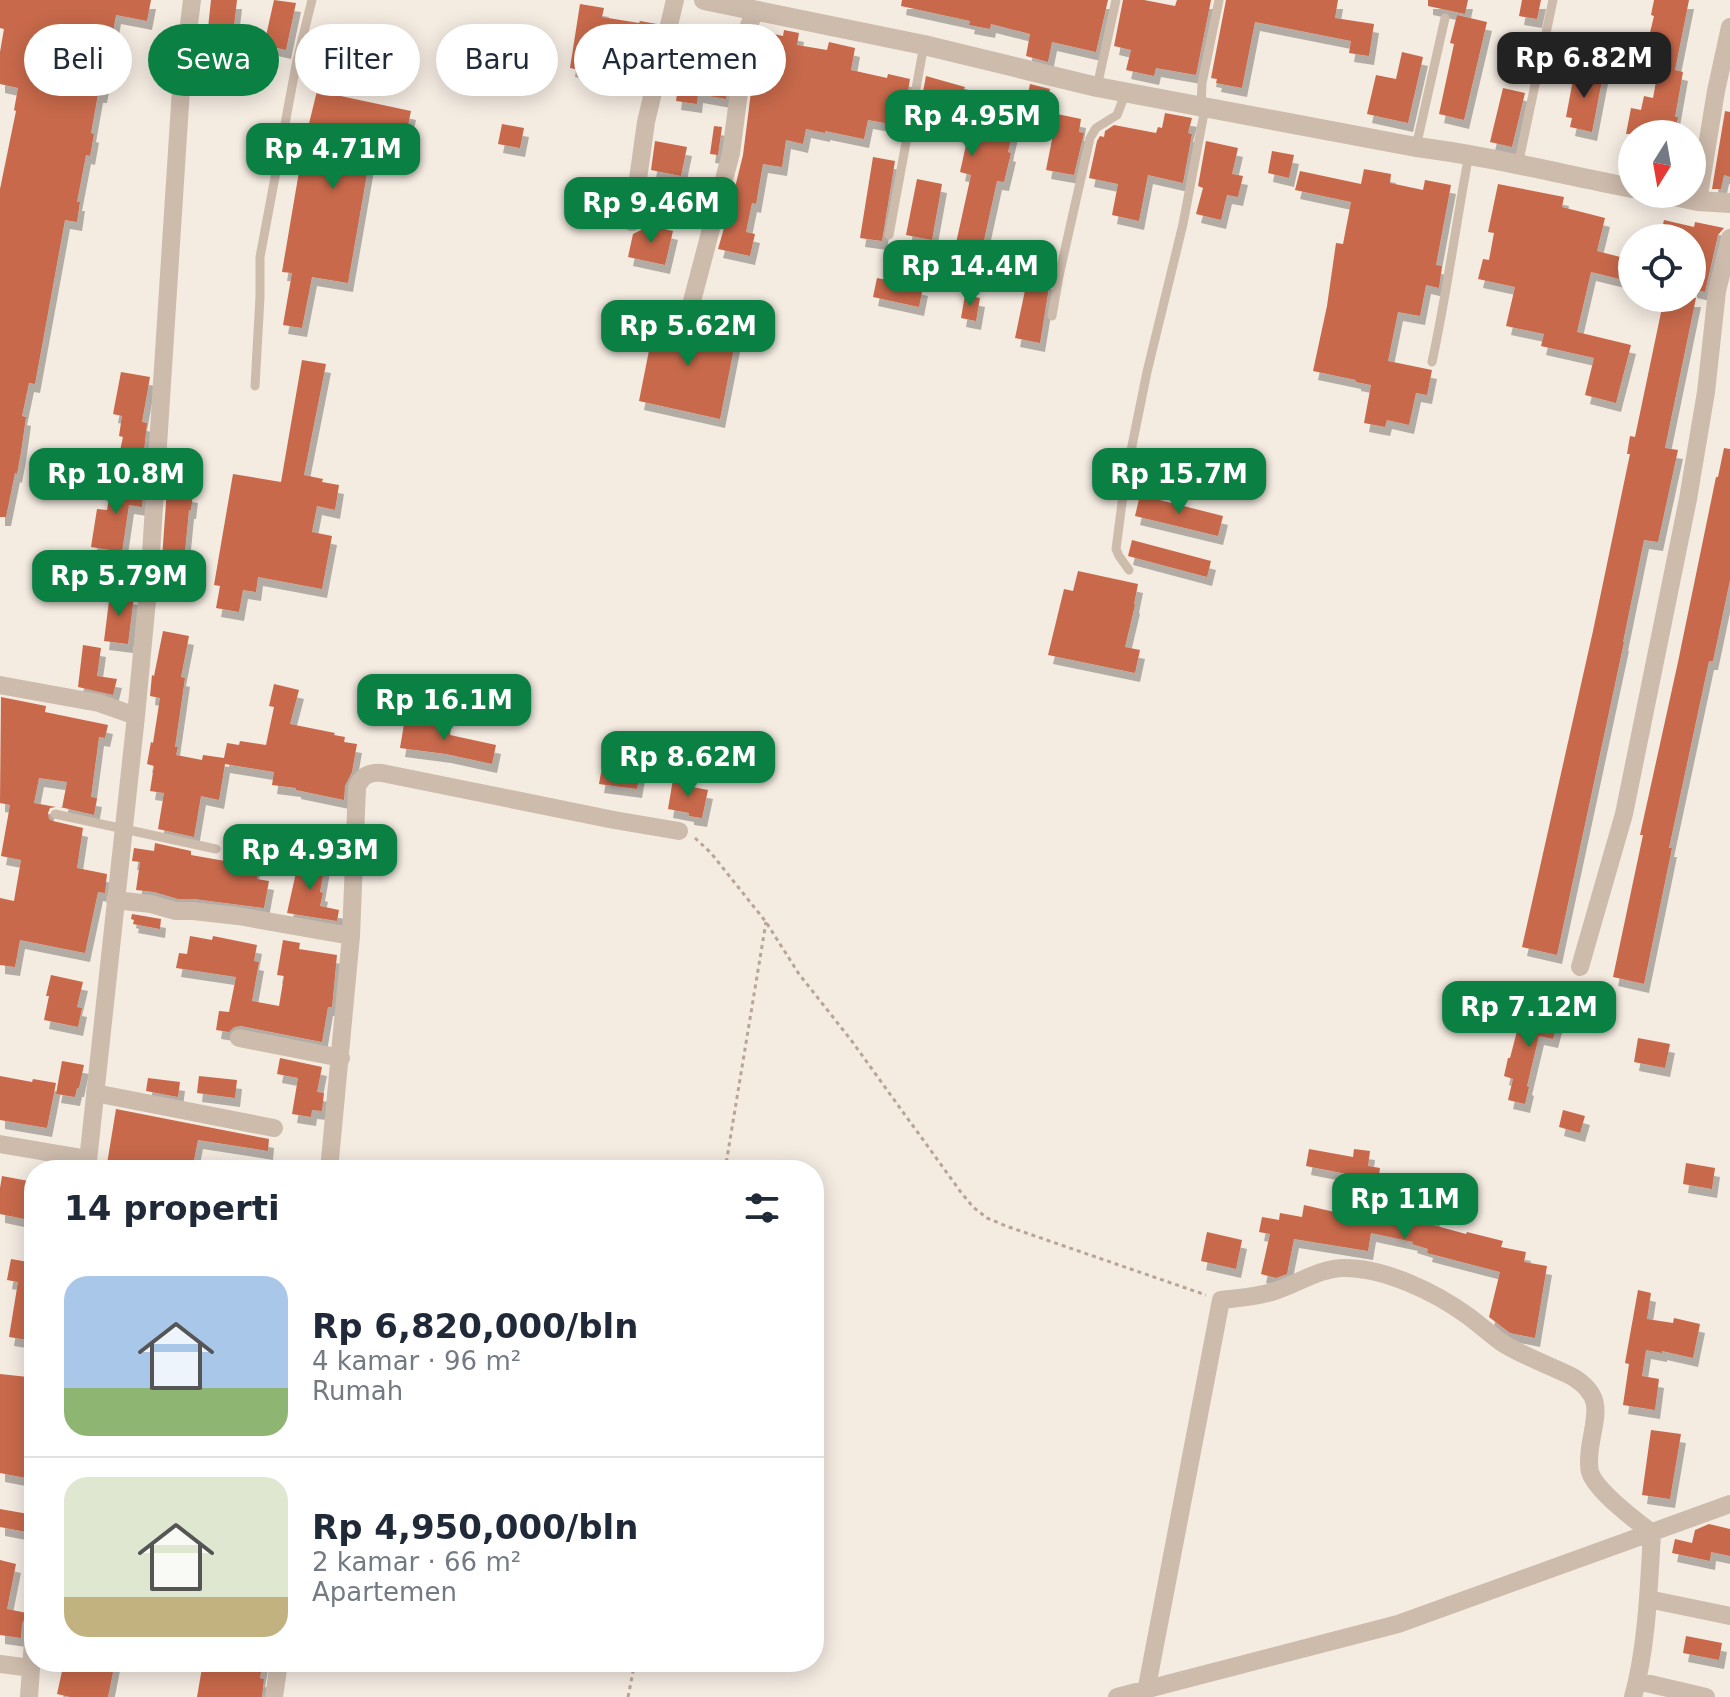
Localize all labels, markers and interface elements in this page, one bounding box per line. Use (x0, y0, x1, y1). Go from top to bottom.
chip: Beli (24, 24, 132, 96)
chip: Sewa (148, 24, 279, 96)
chip: Filter (295, 24, 420, 96)
chip: Baru (436, 24, 558, 96)
chip: Apartemen (574, 24, 786, 96)
pin: Rp 6.82M (1501, 32, 1667, 100)
text: Rp 6.82M (1515, 43, 1653, 73)
pin: Rp 4.95M (889, 90, 1055, 158)
text: Rp 4.95M (903, 101, 1041, 131)
north arrow (1618, 120, 1706, 208)
map controls (1618, 120, 1706, 312)
pin: Rp 4.71M (250, 123, 416, 191)
text: Rp 4.71M (264, 134, 402, 164)
pin: Rp 9.46M (568, 177, 734, 245)
text: Rp 9.46M (582, 188, 720, 218)
button: locate (1618, 224, 1706, 312)
pin: Rp 14.4M (887, 240, 1053, 308)
text: Rp 14.4M (901, 251, 1039, 281)
pin: Rp 5.62M (605, 300, 771, 368)
text: Rp 5.62M (619, 311, 757, 341)
pin: Rp 10.8M (33, 448, 199, 516)
pin: Rp 15.7M (1096, 448, 1262, 516)
text: Rp 10.8M (47, 459, 185, 489)
text: Rp 15.7M (1110, 459, 1248, 489)
pin: Rp 5.79M (36, 550, 202, 618)
text: Rp 5.79M (50, 561, 188, 591)
pin: Rp 16.1M (361, 674, 527, 742)
text: Rp 16.1M (375, 685, 513, 715)
pin: Rp 8.62M (605, 731, 771, 799)
text: Rp 8.62M (619, 742, 757, 772)
pin: Rp 4.93M (227, 824, 393, 892)
text: Rp 4.93M (241, 835, 379, 865)
pin: Rp 7.12M (1446, 981, 1612, 1049)
text: Rp 7.12M (1460, 992, 1598, 1022)
pin: Rp 11M (1340, 1173, 1470, 1241)
text: Rp 11M (1350, 1184, 1460, 1214)
icon: filters (740, 1186, 784, 1230)
text: 14 properti (64, 1188, 280, 1228)
text: Rp 6,820,000/bln (312, 1306, 638, 1346)
icon: home (128, 1308, 224, 1404)
text: 4 kamar · 96 m² (312, 1346, 521, 1376)
text: Rumah (312, 1376, 403, 1406)
text: Rp 4,950,000/bln (312, 1507, 638, 1547)
icon: home (128, 1509, 224, 1605)
text: 2 kamar · 66 m² (312, 1547, 521, 1577)
text: Apartemen (312, 1577, 457, 1607)

